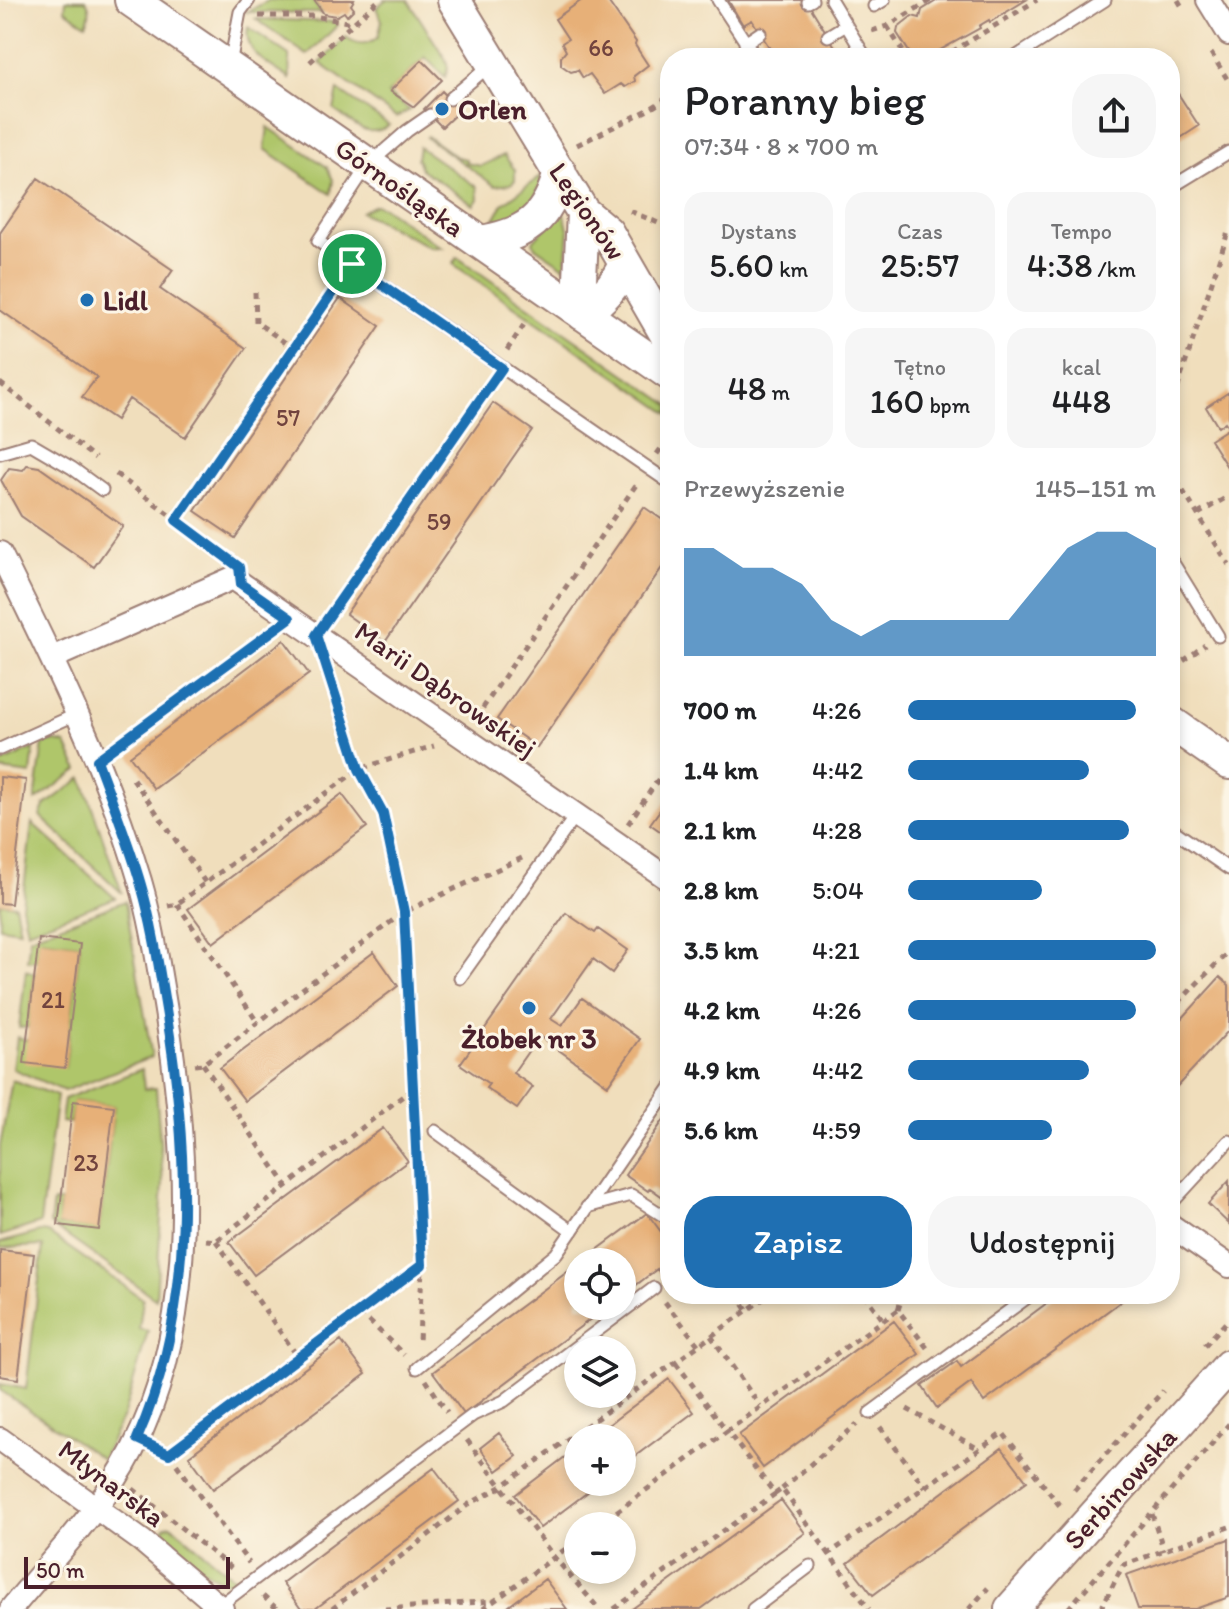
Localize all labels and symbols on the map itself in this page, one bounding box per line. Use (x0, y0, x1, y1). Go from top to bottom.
house number: 66 (588, 33, 614, 62)
place label: Orlen (458, 92, 527, 126)
marker: Orlen (433, 100, 451, 118)
street label: Górnośląska (329, 130, 471, 244)
street label: Legionów (542, 156, 634, 266)
pin (318, 230, 386, 298)
place label: Lidl (103, 283, 148, 317)
marker: Lidl (78, 291, 96, 309)
house number: 57 (276, 403, 300, 432)
house number: 59 (426, 507, 452, 536)
street label: Marii Dąbrowskiej (349, 614, 543, 764)
house number: 21 (41, 985, 65, 1014)
marker: Żłobek nr 3 (520, 999, 538, 1017)
place label: Żłobek nr 3 (461, 1021, 597, 1055)
house number: 23 (73, 1148, 99, 1177)
street label: Serbinowska (1056, 1420, 1184, 1556)
street label: Młynarska (52, 1432, 172, 1534)
scale bar (24, 1553, 230, 1589)

